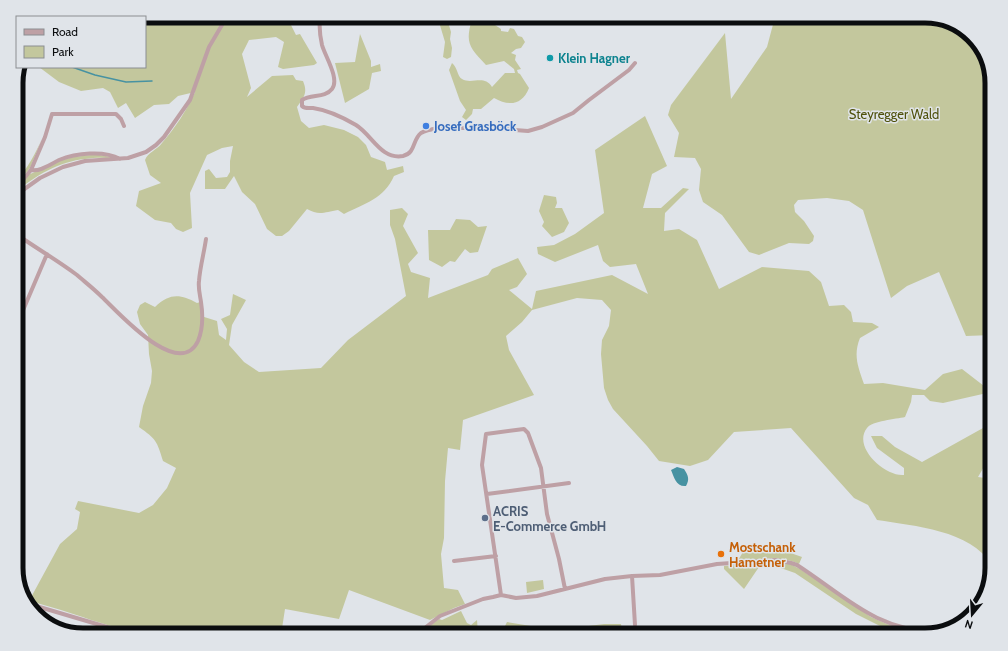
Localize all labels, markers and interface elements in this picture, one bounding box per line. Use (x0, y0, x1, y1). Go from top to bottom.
legend (16, 16, 146, 68)
text: Road (52, 24, 78, 39)
text: Park (52, 44, 74, 59)
place label: Klein Hagner (558, 50, 631, 66)
marker: Klein Hagner (545, 53, 555, 63)
park label: Steyregger Wald (849, 106, 939, 122)
place label: Josef Grasböck (433, 118, 517, 134)
marker: Josef Grasböck (421, 121, 431, 131)
place label: ACRIS E-Commerce GmbH (493, 503, 606, 534)
marker: ACRIS E-Commerce GmbH (480, 513, 490, 523)
place label: Mostschank Hametner (729, 539, 796, 570)
marker: Mostschank Hametner (716, 549, 726, 559)
north arrow (952, 595, 992, 635)
text: N (963, 617, 975, 632)

